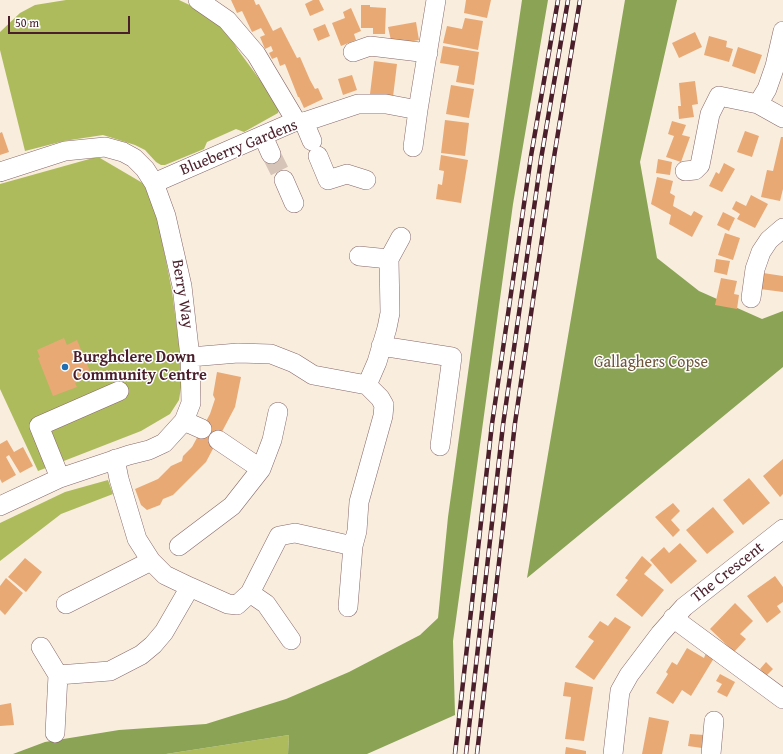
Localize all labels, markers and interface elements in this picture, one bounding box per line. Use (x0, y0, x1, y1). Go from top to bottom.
scale bar (10, 8, 132, 34)
text: 50 m (15, 14, 39, 31)
street label: Blueberry Gardens (177, 116, 301, 180)
street label: Berry Way (167, 258, 197, 330)
place label: Burghclere Down Community Centre (73, 348, 207, 386)
park label: Gallaghers Copse (594, 353, 708, 373)
marker: Burghclere Down Community Centre (60, 362, 70, 372)
street label: The Crescent (688, 539, 768, 607)

